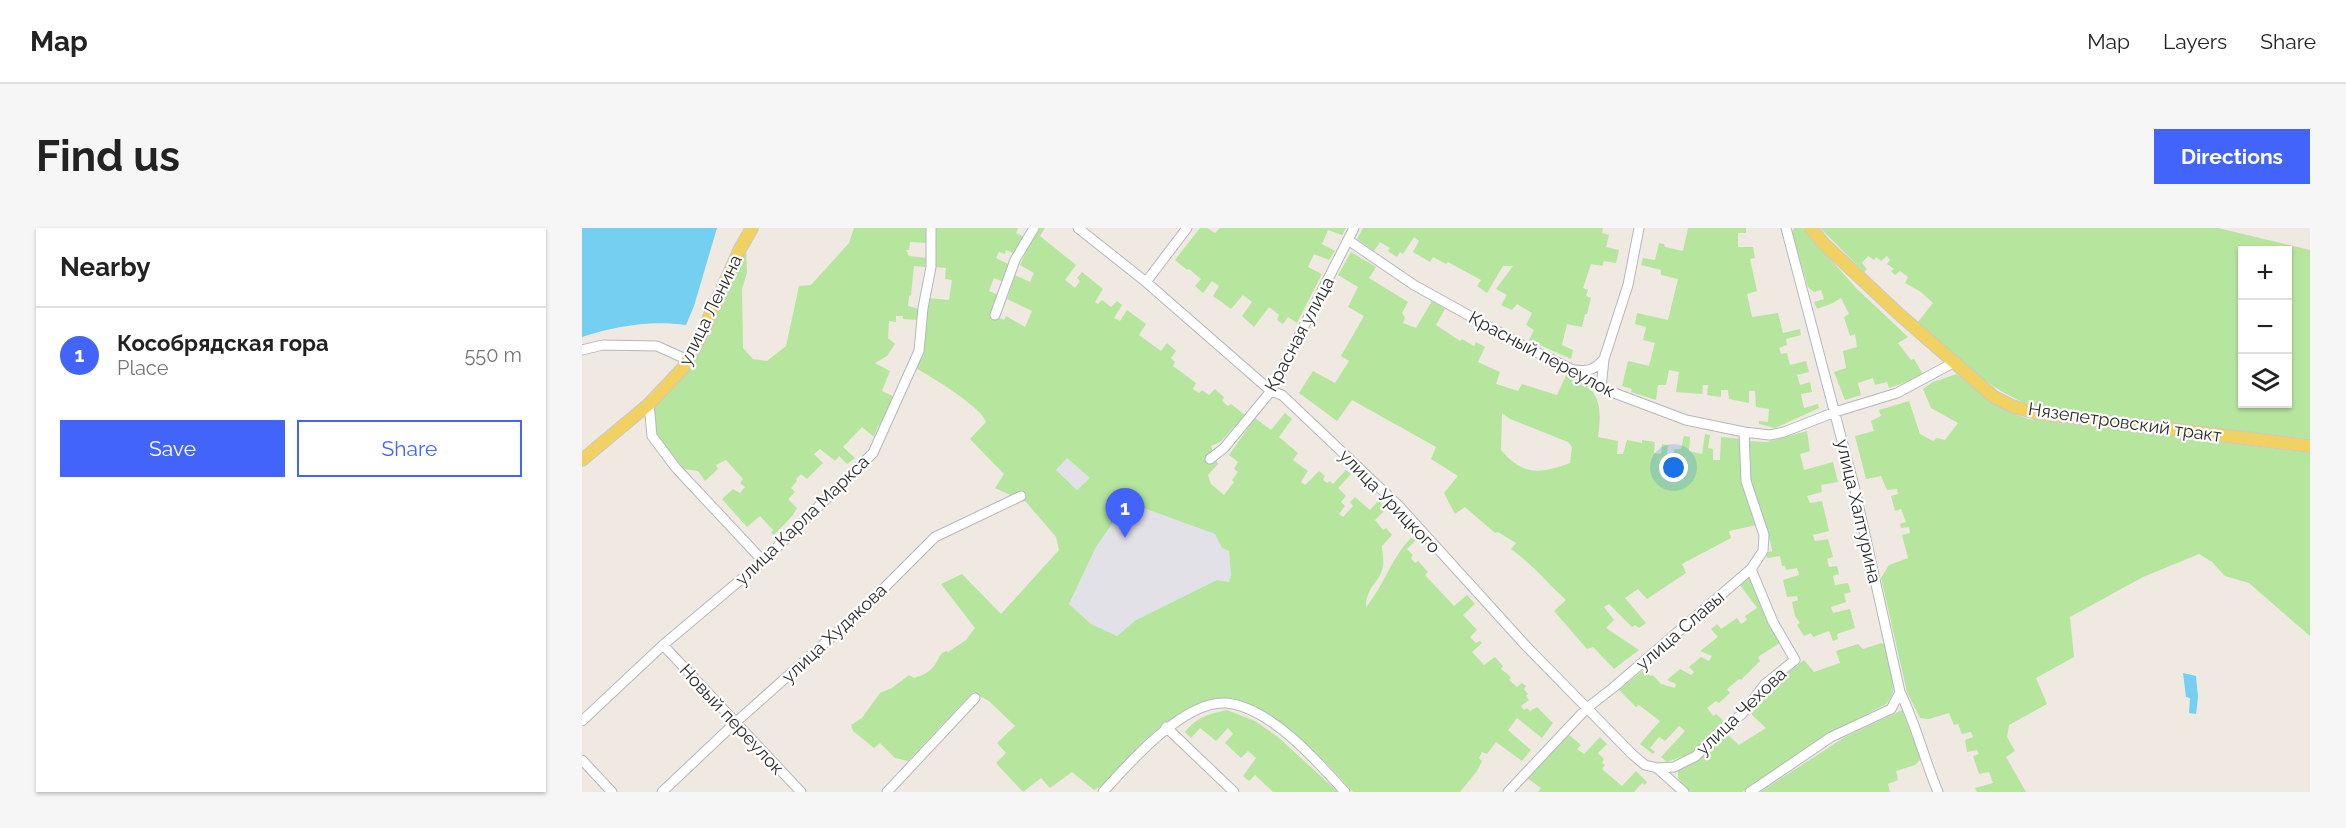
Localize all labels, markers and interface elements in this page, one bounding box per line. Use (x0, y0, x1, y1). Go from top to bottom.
text: Map (30, 25, 88, 58)
text: Map (2087, 29, 2130, 54)
text: Layers (2163, 29, 2227, 54)
text: Share (2260, 29, 2316, 54)
button: Directions (2154, 129, 2310, 184)
text: Find us (36, 132, 180, 181)
map controls (2238, 246, 2292, 408)
button: + (2238, 246, 2292, 300)
street label: улица Ленина (674, 251, 746, 369)
text: Nearby (60, 252, 150, 282)
street label: Красная улица (1260, 273, 1338, 395)
button: − (2238, 300, 2292, 354)
street label: Красный переулок (1465, 307, 1619, 401)
text: Кособрядская гора (117, 330, 329, 356)
text: 1 (75, 343, 84, 367)
text: 550 m (464, 343, 522, 367)
button: layers (2238, 354, 2292, 408)
text: Place (117, 356, 168, 380)
street label: Нязепетровский тракт (2027, 398, 2223, 446)
button: Save (60, 420, 285, 477)
button: Share (297, 420, 522, 477)
street label: улица Халтурина (1832, 437, 1886, 585)
street label: улица Урицкого (1335, 445, 1445, 558)
street label: улица Карла Маркса (731, 451, 873, 589)
your location (1659, 453, 1688, 482)
pin: 1 (1106, 488, 1144, 538)
street label: улица Худякова (777, 579, 891, 687)
street label: улица Славы (1632, 586, 1728, 674)
street label: Новый переулок (675, 659, 789, 779)
street label: улица Чехова (1692, 663, 1790, 759)

